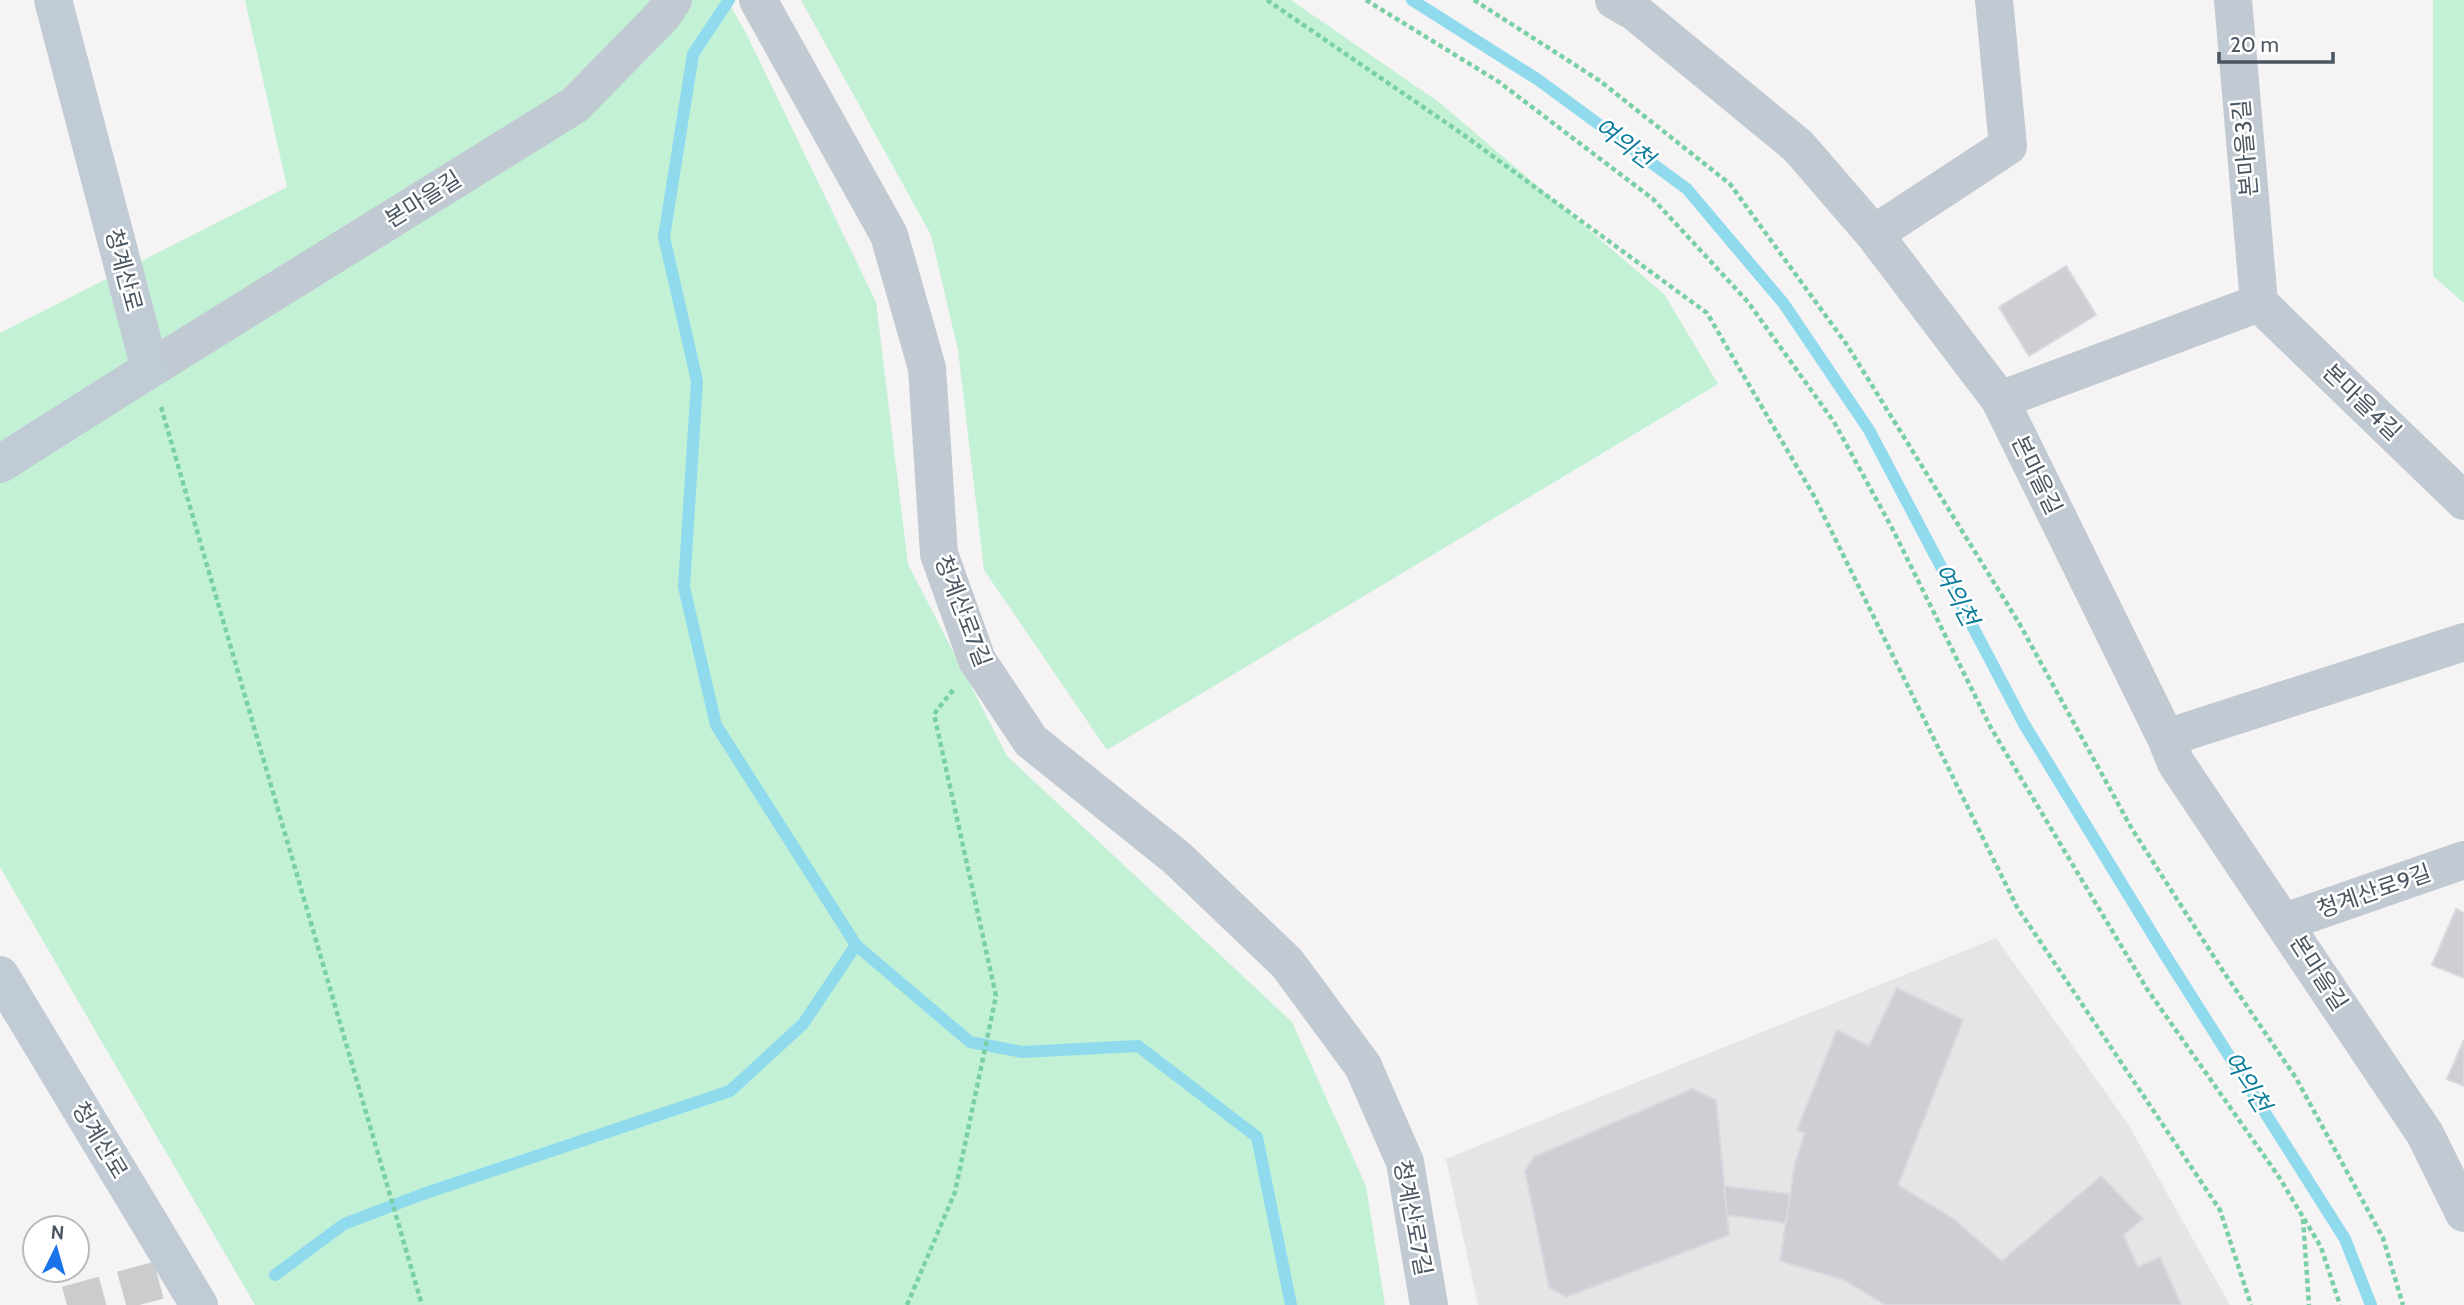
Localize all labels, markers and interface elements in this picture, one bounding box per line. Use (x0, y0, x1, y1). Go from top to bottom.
scale bar (2219, 21, 2333, 65)
text: 20 m (2230, 32, 2279, 57)
street label: 본마을3길 (2227, 98, 2263, 198)
water label: 여의천 (1589, 111, 1662, 176)
street label: 본마을길 (380, 165, 466, 233)
street label: 청계산로 (100, 225, 148, 315)
street label: 본마을4길 (2317, 358, 2407, 446)
street label: 본마을길 (2006, 431, 2068, 519)
street label: 청계산로7길 (929, 551, 997, 671)
water label: 여의천 (1928, 559, 1986, 633)
street label: 청계산로9길 (2313, 858, 2435, 924)
street label: 본마을길 (2284, 930, 2354, 1016)
water label: 여의천 (2218, 1046, 2279, 1120)
street label: 청계산로 (66, 1097, 134, 1183)
street label: 청계산로7길 (1388, 1158, 1438, 1278)
north arrow (21, 1214, 91, 1284)
text: N (50, 1221, 65, 1245)

